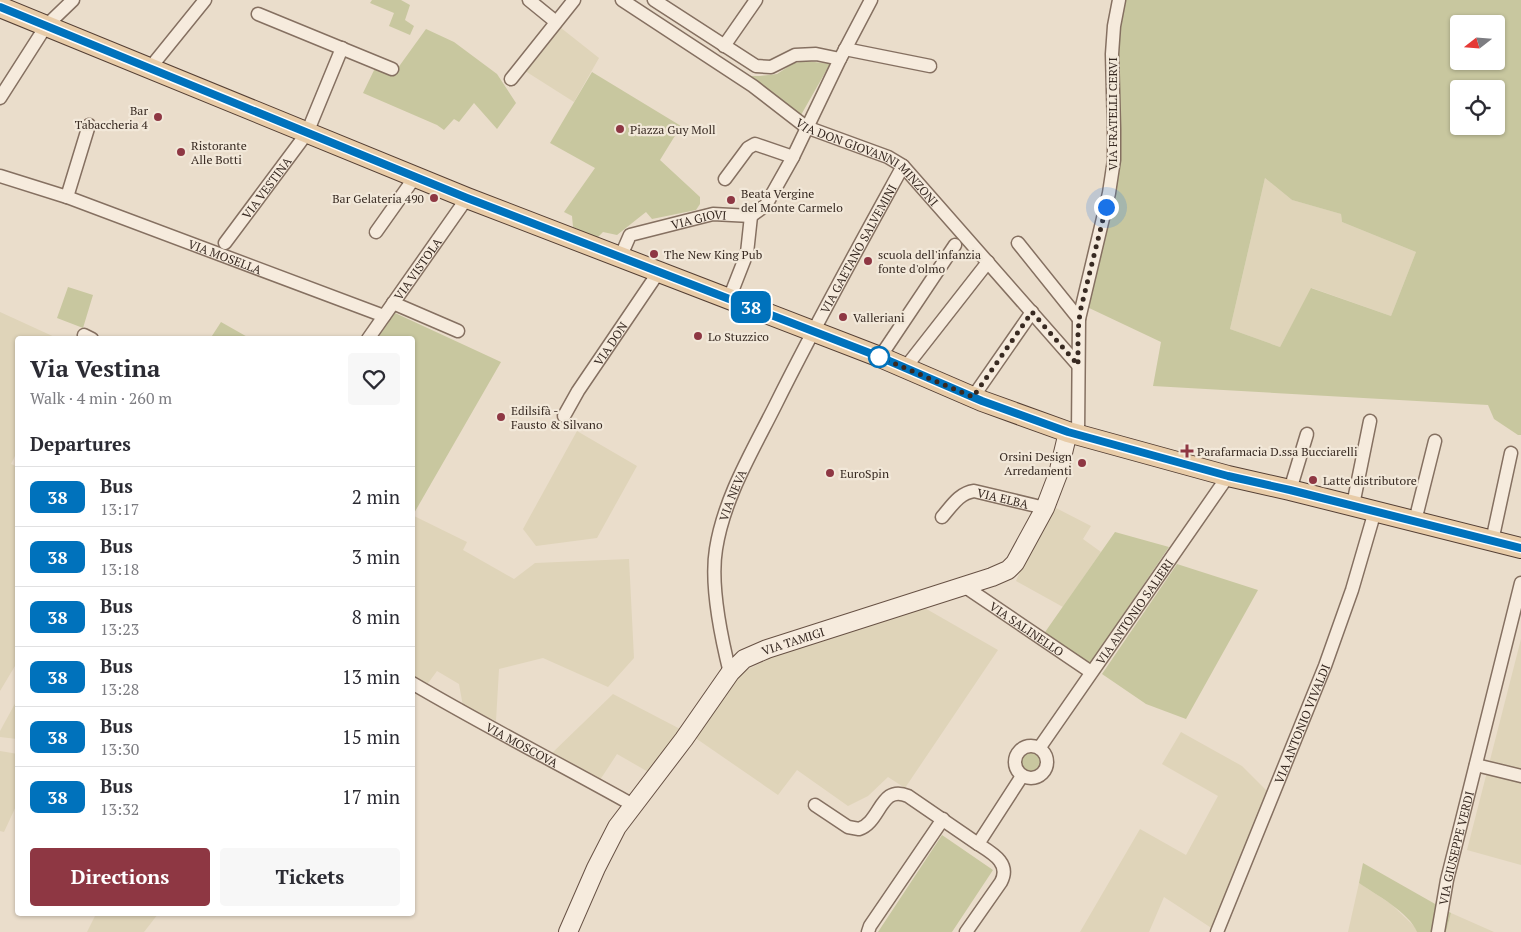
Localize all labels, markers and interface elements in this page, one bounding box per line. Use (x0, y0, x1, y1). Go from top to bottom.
north arrow (1450, 15, 1505, 70)
map controls (1450, 15, 1505, 135)
street label: VIA FRATELLI CERVI (1105, 57, 1120, 171)
button: locate (1450, 80, 1505, 135)
place label: Bar Tabaccheria 4 (75, 103, 149, 132)
marker: Bar Tabaccheria 4 (152, 111, 164, 123)
street label: VIA DON GIOVANNI MINZONI (793, 115, 942, 209)
place label: Piazza Guy Moll (630, 122, 716, 137)
marker: Piazza Guy Moll (614, 123, 626, 135)
place label: Ristorante Alle Botti (191, 138, 247, 167)
marker: Ristorante Alle Botti (175, 146, 187, 158)
street label: VIA VESTINA (238, 153, 295, 222)
street label: VIA GAETANO SALVEMINI (817, 181, 899, 316)
place label: Beata Vergine del Monte Carmelo (741, 186, 843, 215)
place label: Bar Gelateria 490 (332, 191, 424, 206)
marker: Bar Gelateria 490 (428, 192, 440, 204)
marker: Beata Vergine del Monte Carmelo (725, 194, 737, 206)
your location (1094, 195, 1119, 220)
street label: VIA GIOVI (669, 206, 727, 232)
street label: VIA VISTOLA (390, 234, 445, 303)
street label: VIA MOSELLA (186, 236, 265, 277)
place label: The New King Pub (664, 247, 763, 262)
place label: scuola dell'infanzia fonte d'olmo (878, 247, 981, 276)
marker: The New King Pub (648, 248, 660, 260)
marker: scuola dell'infanzia fonte d'olmo (862, 255, 874, 267)
line badge: 38 (728, 291, 774, 323)
text: 38 (741, 295, 761, 319)
place label: Valleriani (853, 310, 905, 325)
marker: Valleriani (837, 311, 849, 323)
street label: VIA DON (590, 319, 630, 368)
place label: Lo Stuzzico (708, 329, 769, 344)
marker: Lo Stuzzico (692, 330, 704, 342)
unlabelled marker (868, 346, 890, 368)
text: Via Vestina (30, 352, 160, 384)
button: heart (348, 353, 400, 405)
text: Walk · 4 min · 260 m (30, 387, 172, 409)
place label: Edilsifà - Fausto & Silvano (511, 403, 603, 432)
marker: Edilsifà - Fausto & Silvano (495, 411, 507, 423)
text: Departures (30, 431, 131, 456)
place label: Parafarmacia D.ssa Bucciarelli (1197, 444, 1358, 459)
marker: Parafarmacia D.ssa Bucciarelli (1181, 445, 1193, 457)
place label: Orsini Design Arredamenti (999, 449, 1072, 478)
marker: Orsini Design Arredamenti (1076, 457, 1088, 469)
street label: VIA NEVA (715, 466, 750, 523)
place label: EuroSpin (840, 466, 889, 481)
marker: EuroSpin (824, 467, 836, 479)
text: Bus (100, 473, 133, 498)
place label: Latte distributore (1323, 473, 1417, 488)
marker: Latte distributore (1307, 474, 1319, 486)
text: 2 min (352, 484, 400, 509)
text: 38 (47, 485, 68, 509)
street label: VIA ELBA (976, 485, 1031, 512)
text: 13:17 (100, 498, 139, 520)
text: Bus (100, 533, 133, 558)
text: 3 min (352, 544, 400, 569)
text: 38 (47, 545, 68, 569)
street label: VIA ANTONIO SALIERI (1092, 556, 1176, 667)
text: 13:18 (100, 558, 139, 580)
text: Bus (100, 593, 133, 618)
street label: VIA SALINELLO (987, 598, 1067, 659)
text: 8 min (352, 604, 400, 629)
text: 38 (47, 605, 68, 629)
text: 13:23 (100, 618, 139, 640)
street label: VIA TAMIGI (759, 624, 826, 658)
text: Bus (100, 653, 133, 678)
street label: VIA ANTONIO VIVALDI (1271, 662, 1333, 785)
text: 13 min (342, 664, 400, 689)
text: 38 (47, 665, 68, 689)
text: 13:28 (100, 678, 139, 700)
text: Bus (100, 713, 133, 738)
street label: VIA MOSCOVA (483, 719, 562, 770)
text: 15 min (342, 724, 400, 749)
text: 38 (47, 725, 68, 749)
text: 13:30 (100, 738, 139, 760)
text: Bus (100, 773, 133, 798)
text: 17 min (342, 784, 400, 809)
text: 38 (47, 785, 68, 809)
street label: VIA GIUSEPPE VERDI (1435, 789, 1476, 906)
text: 13:32 (100, 798, 139, 820)
button: Directions (30, 848, 210, 906)
button: Tickets (220, 848, 400, 906)

